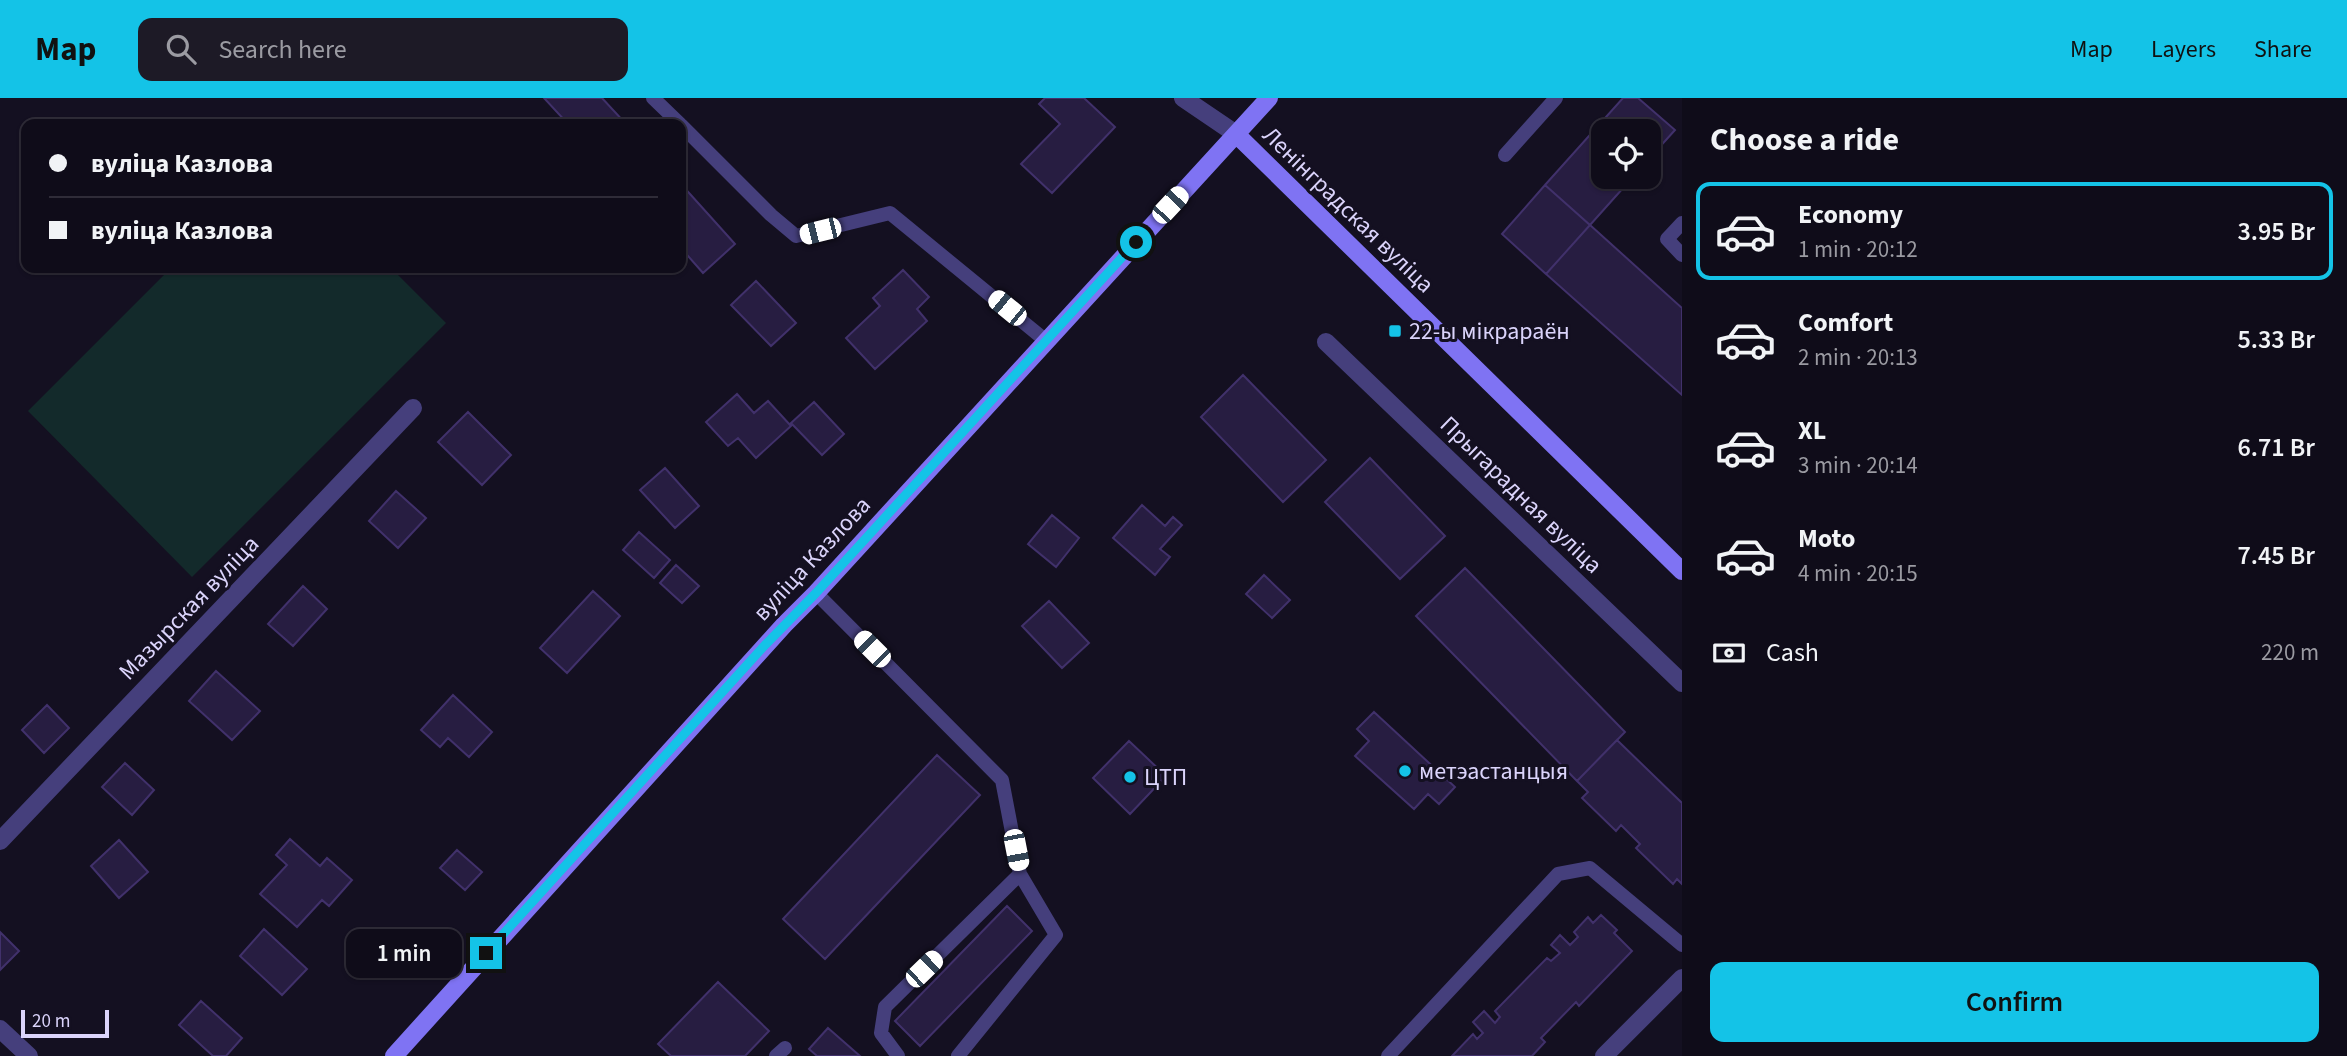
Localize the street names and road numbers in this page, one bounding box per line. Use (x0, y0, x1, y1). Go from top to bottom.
street label: Ленінградская вуліца (1254, 119, 1442, 301)
street label: Прыгарадная вуліца (1432, 408, 1610, 582)
street label: вуліца Казлова (745, 489, 879, 629)
street label: Мазырская вуліца (111, 528, 267, 688)

